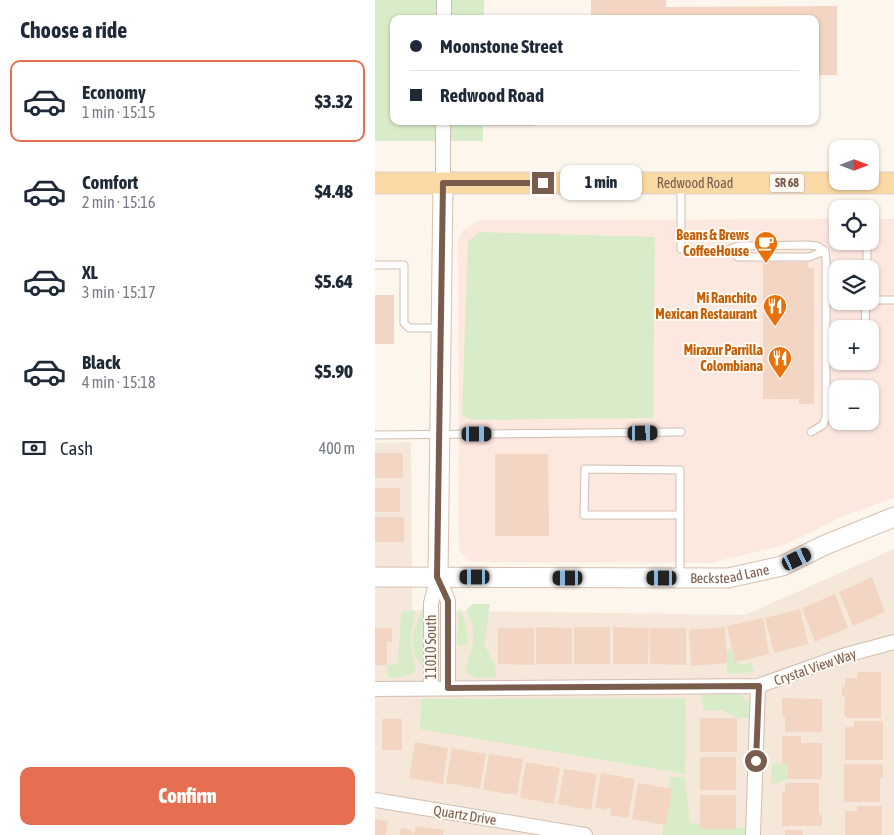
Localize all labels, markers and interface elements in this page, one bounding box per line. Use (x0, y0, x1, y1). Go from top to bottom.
text: Choose a ride (20, 17, 127, 43)
text: Moonstone Street (440, 35, 563, 57)
icon: car (22, 79, 67, 124)
text: Economy (82, 81, 146, 103)
text: Redwood Road (440, 84, 544, 106)
text: $3.32 (315, 90, 353, 112)
text: 1 min · 15:15 (82, 103, 155, 121)
north arrow (829, 140, 879, 190)
map controls (829, 140, 879, 430)
callout: 1 min (561, 166, 643, 200)
icon: car (22, 169, 67, 214)
text: Comfort (82, 171, 138, 193)
route end (532, 172, 554, 194)
text: 1 min (585, 173, 617, 191)
road number: SR 68 (769, 174, 805, 192)
street label: Redwood Road (657, 175, 733, 191)
text: $4.48 (315, 180, 353, 202)
text: 2 min · 15:16 (82, 193, 155, 211)
button: locate (829, 200, 879, 250)
place label: Beans & Brews CoffeeHouse (676, 227, 749, 259)
cafe icon: Beans & Brews CoffeeHouse (753, 230, 779, 264)
icon: car (22, 259, 67, 304)
button: layers (829, 260, 879, 310)
text: XL (82, 261, 98, 283)
text: $5.64 (315, 270, 353, 292)
text: 3 min · 15:17 (82, 283, 155, 301)
place label: Mi Ranchito Mexican Restaurant (655, 290, 757, 322)
restaurant icon: Mi Ranchito Mexican Restaurant (762, 293, 788, 327)
button: + (829, 320, 879, 370)
place label: Mirazur Parrilla Colombiana (684, 342, 763, 374)
restaurant icon: Mirazur Parrilla Colombiana (767, 345, 793, 379)
icon: car (22, 349, 67, 394)
text: Black (82, 351, 120, 373)
text: $5.90 (315, 360, 353, 382)
text: 4 min · 15:18 (82, 373, 155, 391)
button: − (829, 380, 879, 430)
car (627, 425, 658, 441)
car (462, 427, 492, 442)
icon: cash (20, 434, 48, 462)
text: Cash (60, 437, 93, 459)
text: 400 m (319, 439, 355, 457)
car (780, 546, 813, 572)
street label: Beckstead Lane (690, 561, 771, 586)
car (460, 570, 490, 585)
car (553, 571, 583, 586)
car (647, 571, 677, 586)
street label: 11010 South (423, 615, 439, 679)
street label: Crystal View Way (772, 645, 858, 689)
route start (745, 750, 767, 772)
button: Confirm (20, 767, 355, 825)
street label: Quartz Drive (432, 802, 498, 828)

